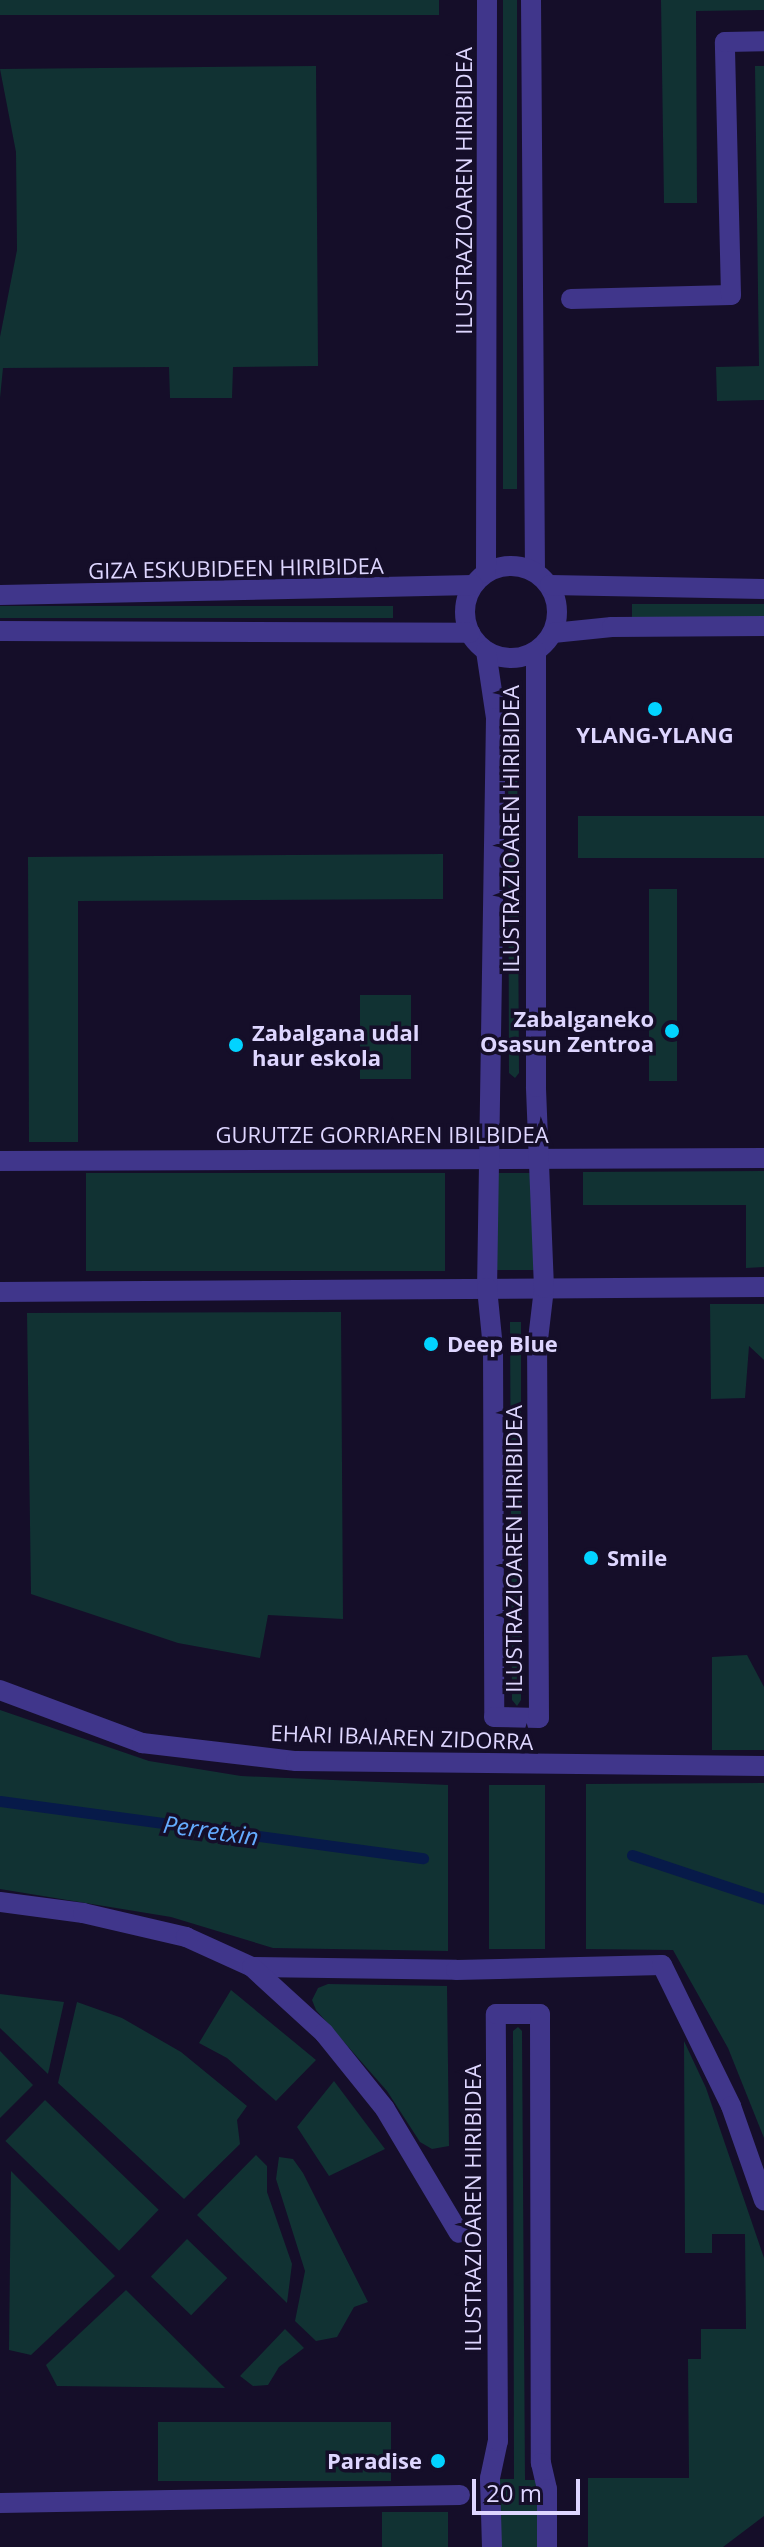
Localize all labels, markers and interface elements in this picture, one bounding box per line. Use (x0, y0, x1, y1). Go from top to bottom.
street label: ILUSTRAZIOAREN HIRIBIDEA (451, 47, 477, 335)
street label: GIZA ESKUBIDEEN HIRIBIDEA (88, 552, 384, 584)
street label: ILUSTRAZIOAREN HIRIBIDEA (498, 685, 524, 973)
marker: YLANG-YLANG (646, 700, 664, 718)
place label: YLANG-YLANG (576, 722, 734, 748)
place label: Zabalganeko Osasun Zentroa (480, 1005, 654, 1056)
place label: Zabalgana udal haur eskola (252, 1019, 420, 1070)
marker: Zabalganeko Osasun Zentroa (661, 1020, 683, 1042)
marker: Zabalgana udal haur eskola (227, 1036, 245, 1054)
street label: GURUTZE GORRIAREN IBILBIDEA (215, 1122, 549, 1148)
place label: Deep Blue (447, 1331, 558, 1357)
marker: Deep Blue (422, 1335, 440, 1353)
street label: ILUSTRAZIOAREN HIRIBIDEA (501, 1405, 527, 1693)
place label: Smile (607, 1545, 667, 1571)
marker: Smile (582, 1549, 600, 1567)
street label: EHARI IBAIAREN ZIDORRA (270, 1719, 534, 1755)
water label: Perretxin (162, 1809, 260, 1851)
street label: ILUSTRAZIOAREN HIRIBIDEA (460, 2064, 486, 2352)
place label: Paradise (327, 2448, 422, 2474)
marker: Paradise (429, 2452, 447, 2470)
scale bar (476, 2463, 584, 2513)
text: 20 m (486, 2476, 542, 2509)

